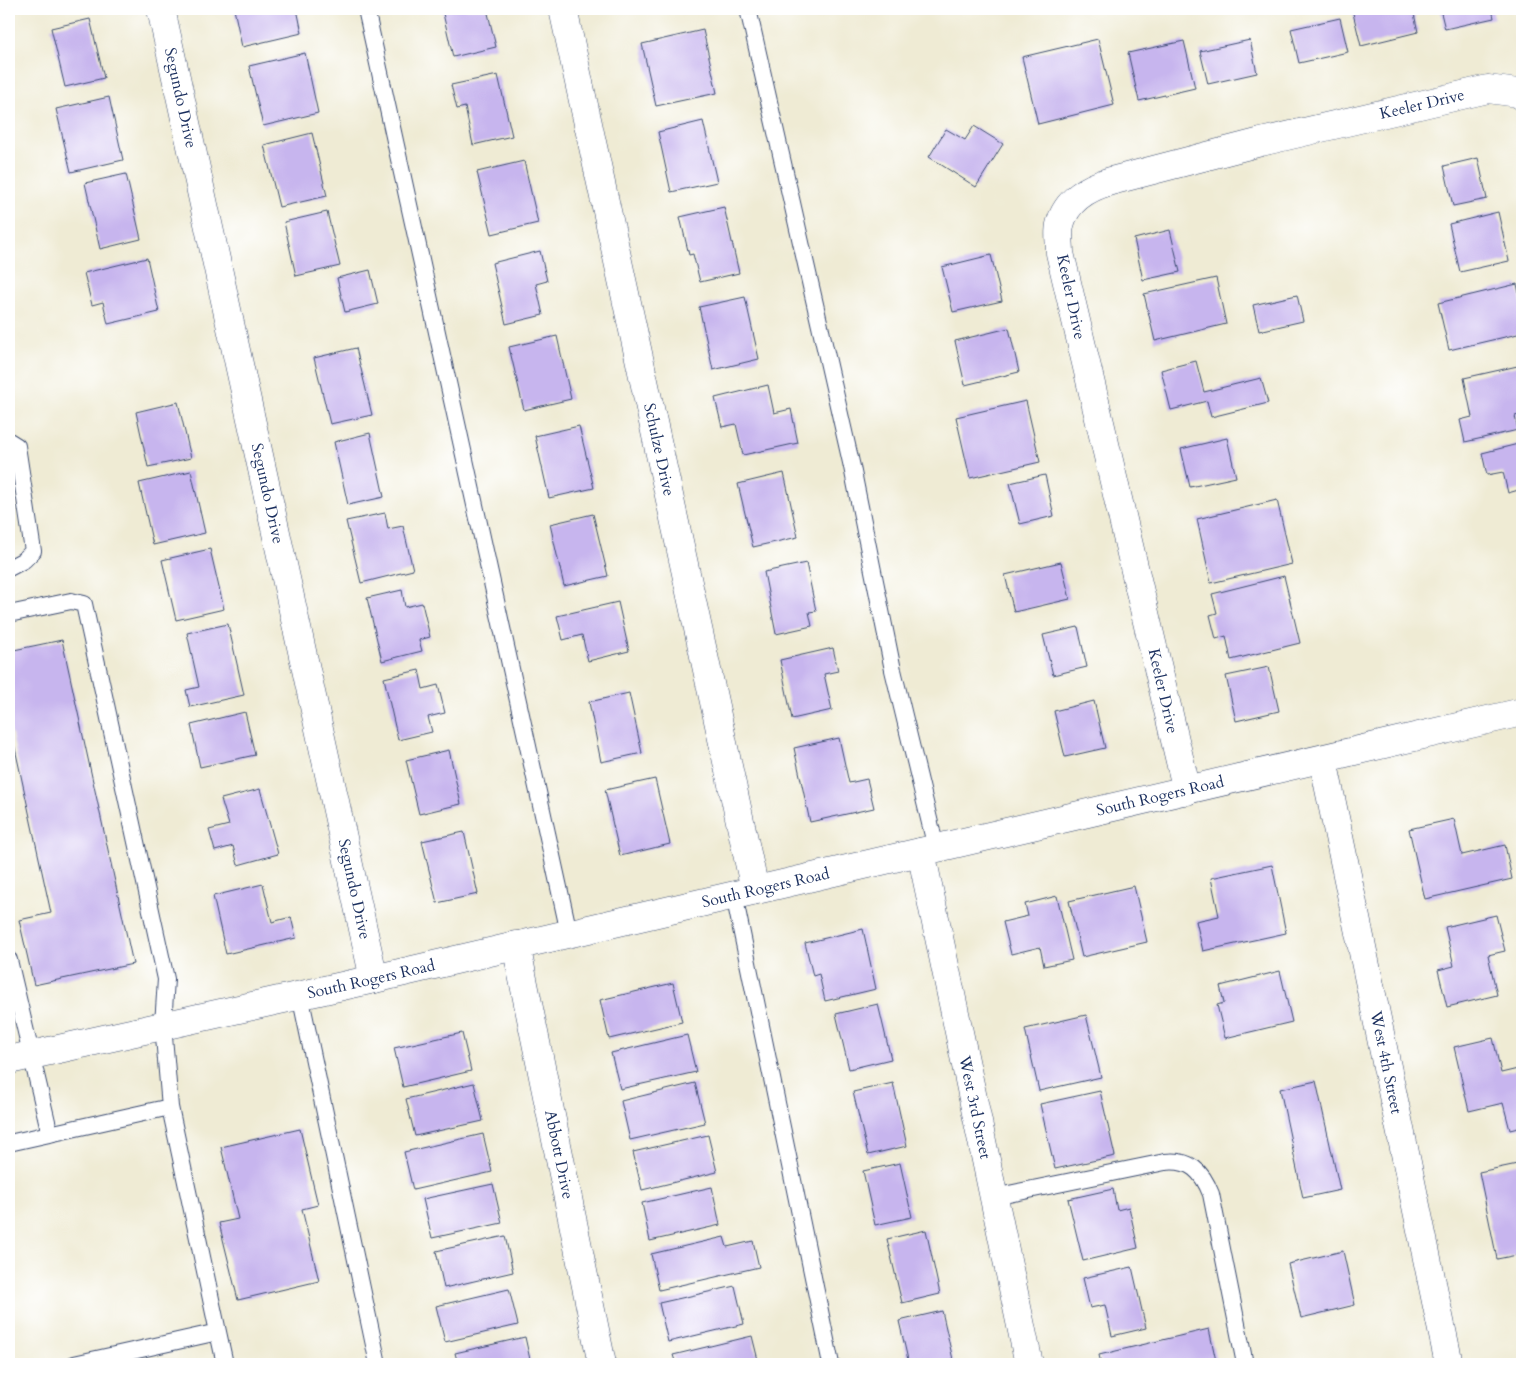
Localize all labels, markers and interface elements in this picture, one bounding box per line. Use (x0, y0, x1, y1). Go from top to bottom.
street label: Segundo Drive (159, 46, 202, 150)
street label: Keeler Drive (1377, 84, 1467, 125)
street label: Keeler Drive (1051, 252, 1091, 342)
street label: Schulze Drive (638, 401, 680, 498)
street label: Segundo Drive (246, 441, 289, 546)
street label: Keeler Drive (1143, 646, 1183, 736)
street label: South Rogers Road (1094, 771, 1227, 822)
street label: Segundo Drive (333, 837, 376, 941)
street label: South Rogers Road (700, 862, 832, 913)
street label: South Rogers Road (305, 954, 438, 1004)
street label: West 4th Street (1364, 1008, 1408, 1116)
street label: West 3rd Street (953, 1053, 996, 1161)
street label: Abbott Drive (539, 1108, 579, 1201)

